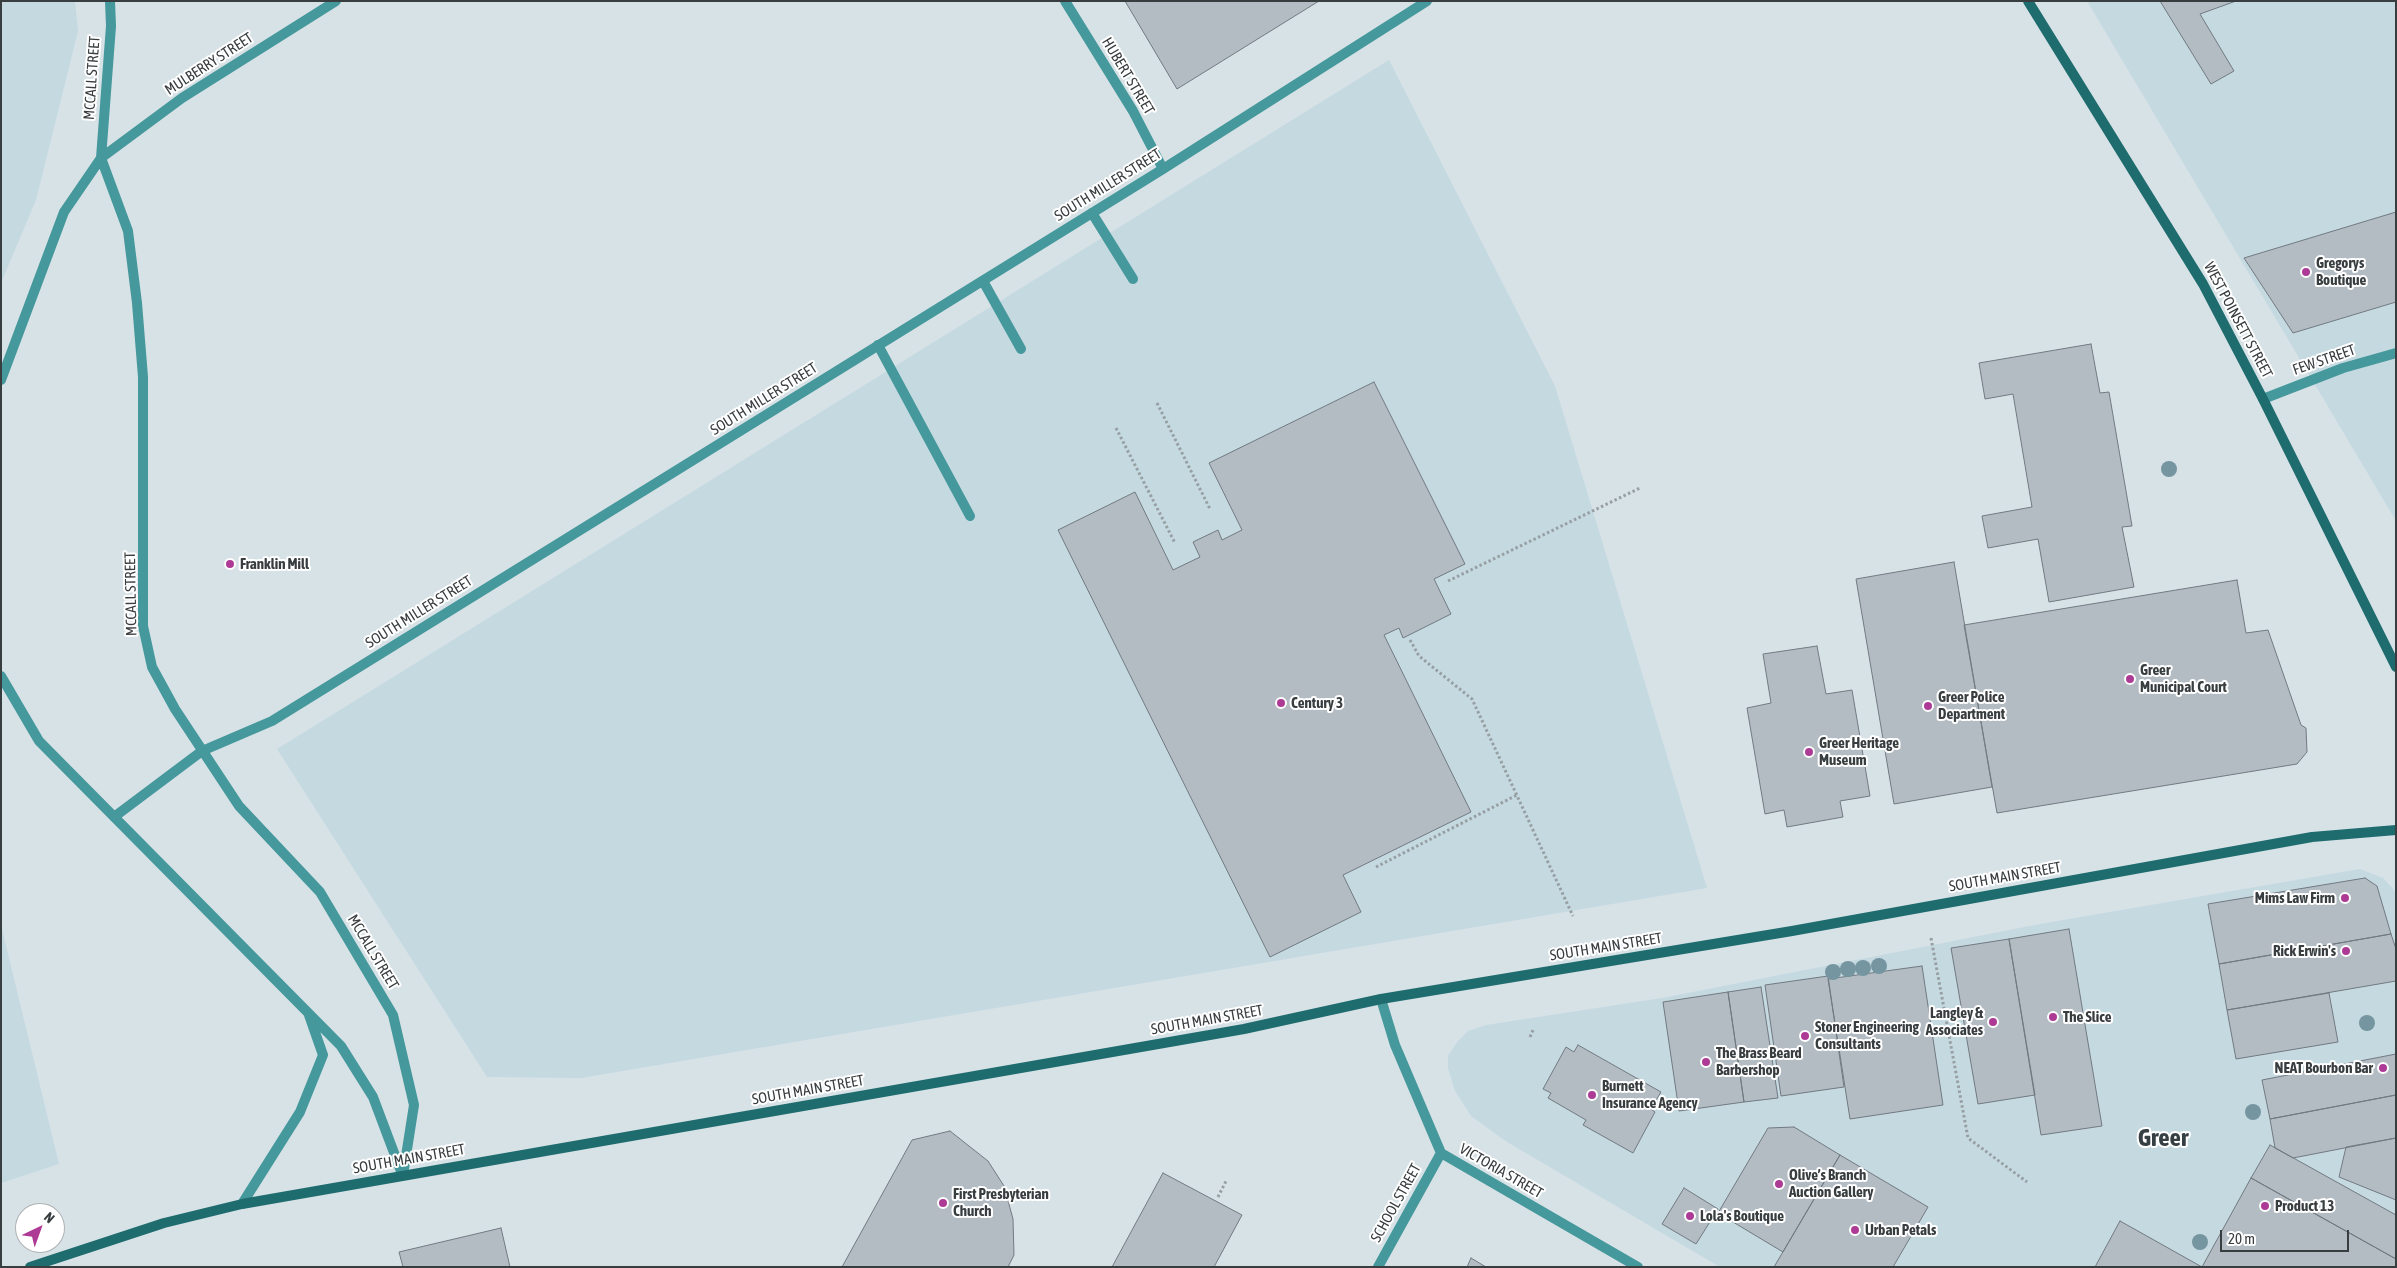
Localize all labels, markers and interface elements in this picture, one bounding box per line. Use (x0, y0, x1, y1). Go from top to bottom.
street label: MULBERRY STREET (162, 29, 256, 99)
street label: HUBERT STREET (1098, 34, 1158, 118)
street label: MCCALL STREET (80, 35, 104, 121)
street label: SOUTH MILLER STREET (1051, 145, 1165, 225)
place label: Gregorys Boutique (2316, 254, 2366, 289)
street label: WEST POINSETT STREET (2200, 259, 2276, 381)
marker: Gregorys Boutique (2300, 266, 2312, 278)
street label: FEW STREET (2290, 341, 2358, 379)
street label: SOUTH MILLER STREET (707, 359, 821, 439)
street label: MCCALL STREET (121, 552, 141, 636)
place label: Franklin Mill (240, 555, 309, 573)
marker: Franklin Mill (224, 558, 236, 570)
street label: SOUTH MILLER STREET (362, 572, 476, 652)
place label: Greer Municipal Court (2140, 661, 2227, 696)
marker: Greer Municipal Court (2124, 673, 2136, 685)
place label: Greer Police Department (1938, 688, 2005, 723)
place label: Century 3 (1291, 694, 1343, 712)
marker: Century 3 (1275, 697, 1287, 709)
marker: Greer Police Department (1922, 700, 1934, 712)
place label: Greer Heritage Museum (1819, 734, 1899, 769)
marker: Greer Heritage Museum (1803, 746, 1815, 758)
street label: SOUTH MAIN STREET (1948, 858, 2062, 896)
place label: Mims Law Firm (2255, 889, 2335, 907)
marker: Mims Law Firm (2339, 892, 2351, 904)
street label: MCCALL STREET (344, 911, 402, 993)
street label: SOUTH MAIN STREET (1549, 929, 1663, 965)
place label: Rick Erwin's (2273, 942, 2336, 960)
marker: Rick Erwin's (2340, 945, 2352, 957)
street label: SOUTH MAIN STREET (1150, 1001, 1264, 1039)
place label: Langley & Associates (1926, 1004, 1983, 1039)
place label: The Slice (2063, 1008, 2112, 1026)
marker: The Slice (2047, 1011, 2059, 1023)
marker: Langley & Associates (1987, 1016, 1999, 1028)
place label: Stoner Engineering Consultants (1815, 1018, 1919, 1053)
marker: Stoner Engineering Consultants (1799, 1030, 1811, 1042)
place label: The Brass Beard Barbershop (1716, 1044, 1802, 1079)
marker: The Brass Beard Barbershop (1700, 1056, 1712, 1068)
place label: NEAT Bourbon Bar (2275, 1059, 2373, 1077)
marker: NEAT Bourbon Bar (2377, 1062, 2389, 1074)
street label: SOUTH MAIN STREET (751, 1071, 865, 1109)
place label: Burnett Insurance Agency (1602, 1077, 1698, 1112)
marker: Burnett Insurance Agency (1586, 1089, 1598, 1101)
district label: Greer (2138, 1123, 2188, 1153)
street label: SOUTH MAIN STREET (352, 1140, 466, 1178)
street label: VICTORIA STREET (1456, 1140, 1546, 1202)
street label: SCHOOL STREET (1367, 1161, 1425, 1245)
place label: Olive’s Branch Auction Gallery (1789, 1166, 1873, 1201)
marker: Olive’s Branch Auction Gallery (1773, 1178, 1785, 1190)
place label: First Presbyterian Church (953, 1185, 1049, 1220)
marker: First Presbyterian Church (937, 1197, 949, 1209)
place label: Product 13 (2275, 1197, 2334, 1215)
marker: Product 13 (2259, 1200, 2271, 1212)
north arrow (15, 1203, 65, 1253)
place label: Lola's Boutique (1700, 1207, 1784, 1225)
text: N (41, 1209, 58, 1226)
marker: Lola's Boutique (1684, 1210, 1696, 1222)
scale bar (2222, 1220, 2351, 1252)
place label: Urban Petals (1865, 1221, 1936, 1239)
marker: Urban Petals (1849, 1224, 1861, 1236)
text: 20 m (2228, 1230, 2255, 1247)

